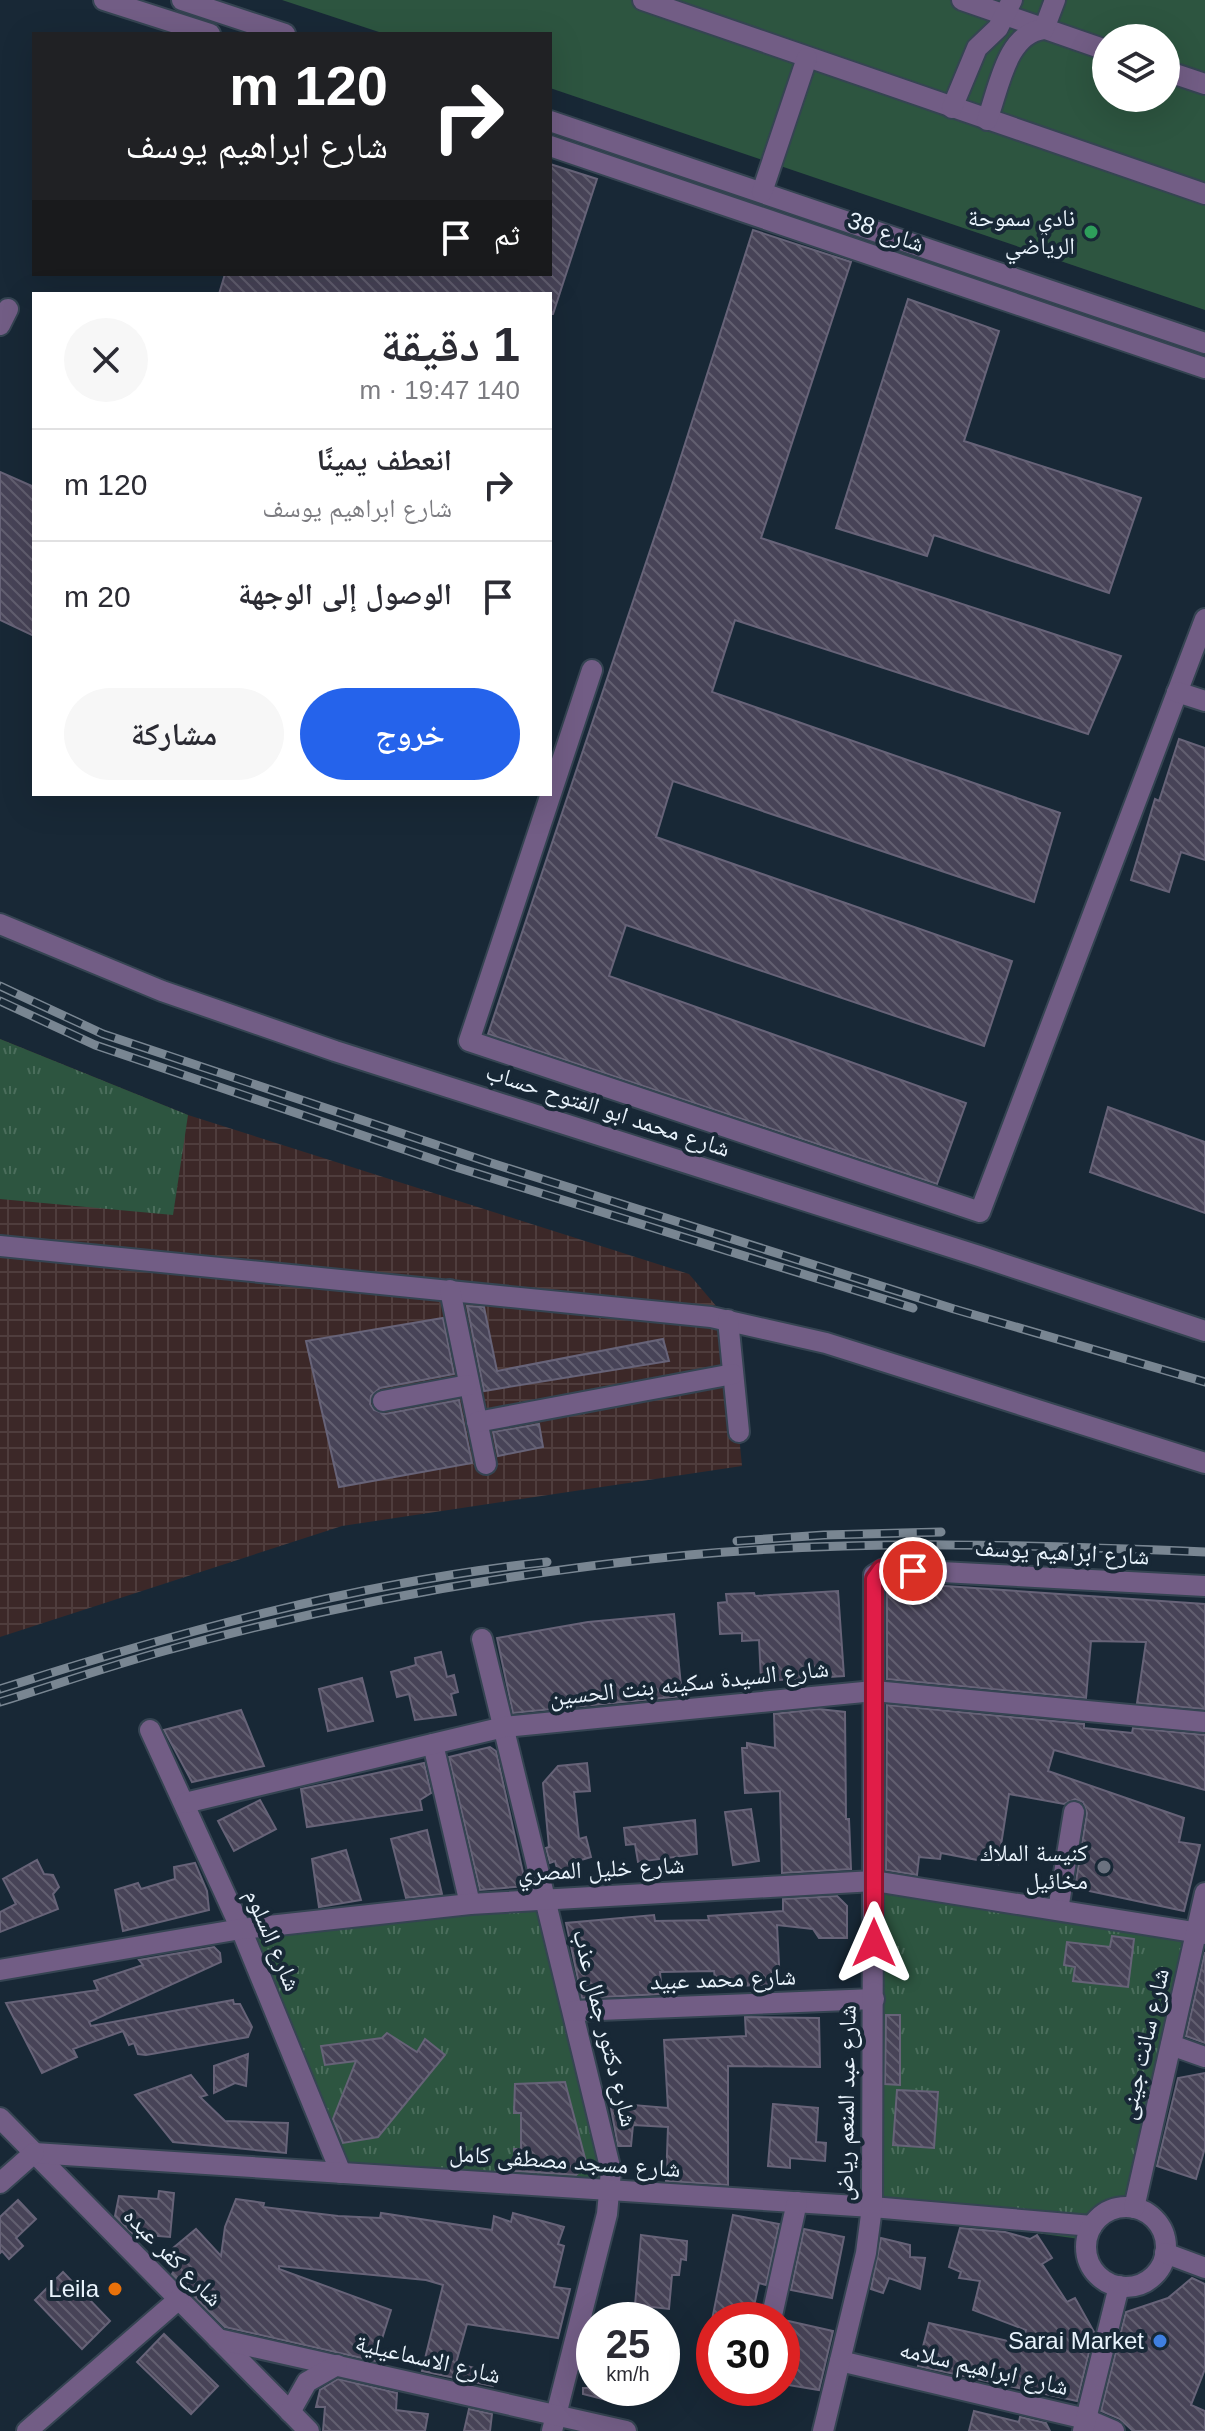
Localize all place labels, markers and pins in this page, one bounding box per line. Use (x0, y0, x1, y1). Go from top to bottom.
place label: نادي سموحة الرياضي (968, 204, 1075, 265)
marker: نادي سموحة الرياضي (1082, 223, 1100, 241)
pin (879, 1537, 947, 1605)
place label: كنيسة الملاك مخائيل (980, 1839, 1088, 1895)
marker: كنيسة الملاك مخائيل (1095, 1858, 1113, 1876)
place label: Leila (48, 2275, 100, 2302)
marker: Leila (106, 2280, 124, 2298)
place label: Sarai Market (1008, 2327, 1144, 2354)
marker: Sarai Market (1151, 2332, 1169, 2350)

